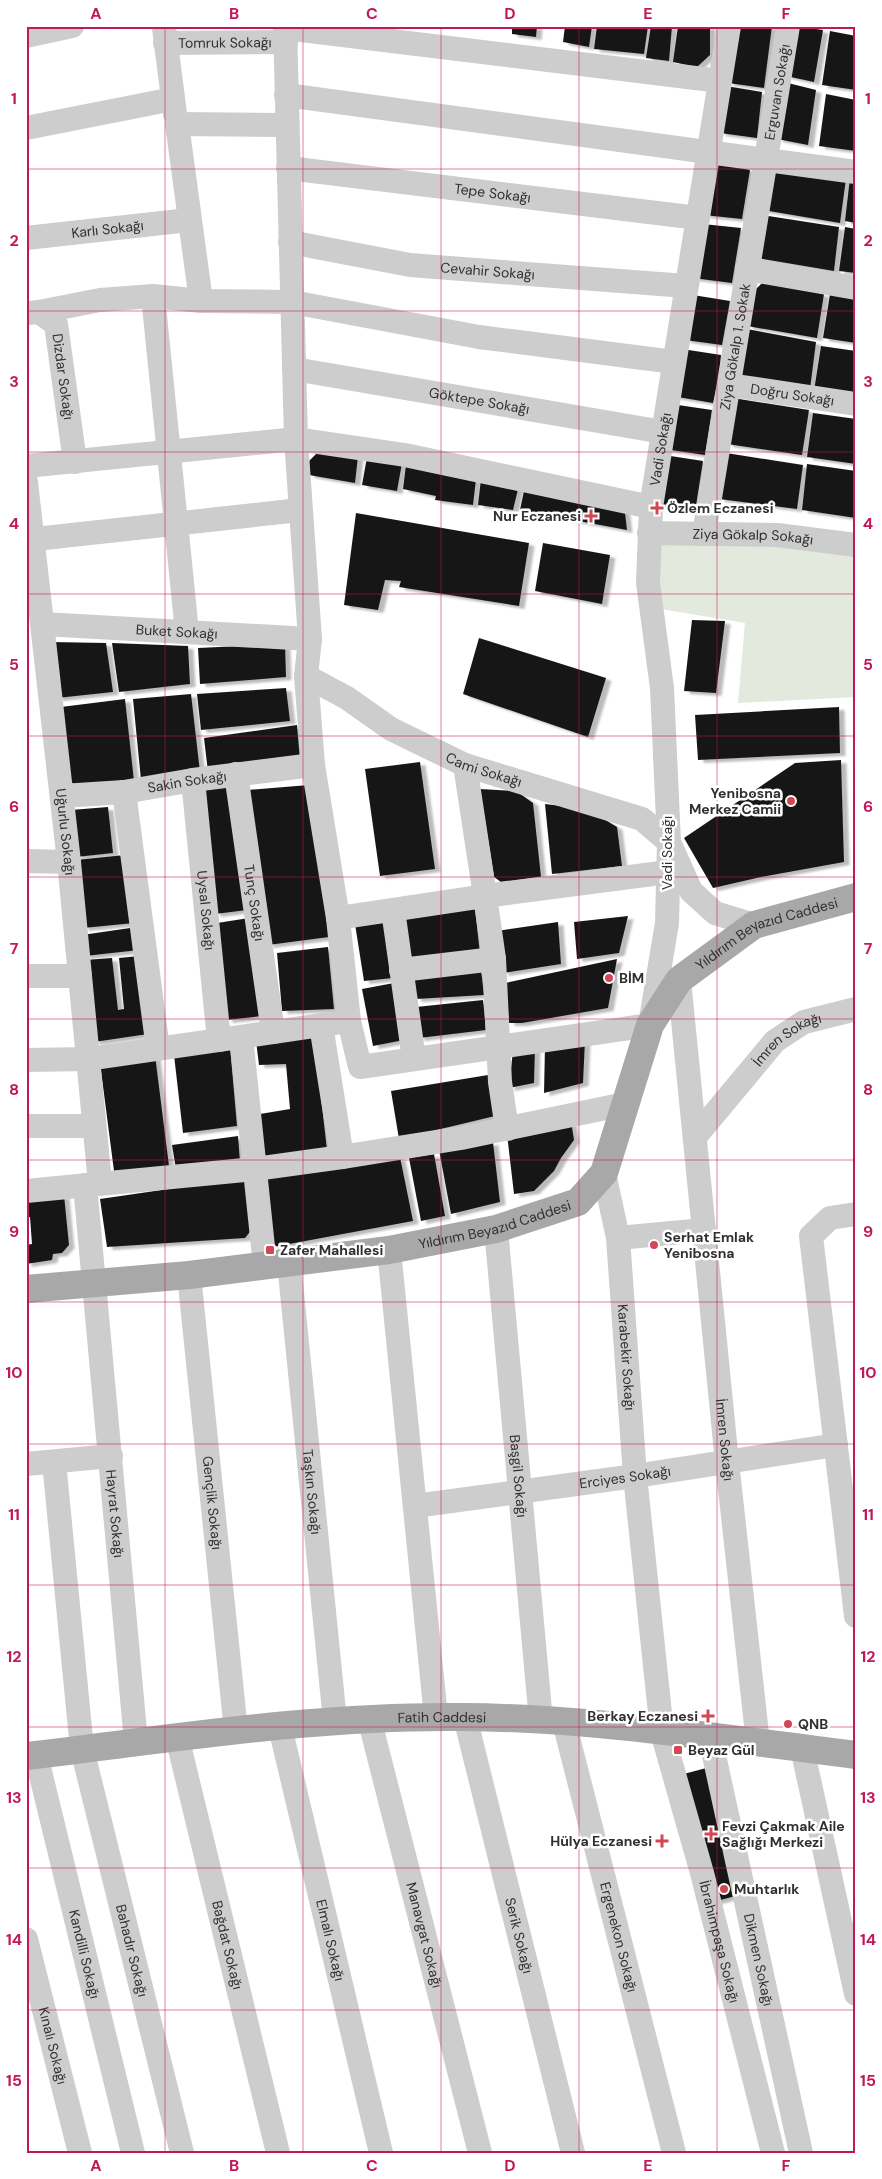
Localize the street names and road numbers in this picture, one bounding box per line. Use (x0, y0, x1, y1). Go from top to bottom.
street label: Tomruk Sokağı (178, 33, 272, 52)
street label: Erguvan Sokağı (760, 43, 794, 141)
street label: Tepe Sokağı (453, 179, 532, 207)
street label: Karlı Sokağı (70, 216, 145, 242)
street label: Cevahir Sokağı (440, 258, 536, 283)
street label: Ziya Gökalp 1. Sokak (716, 282, 754, 411)
street label: Dizdar Sokağı (48, 332, 78, 421)
street label: Doğru Sokağı (749, 379, 835, 410)
street label: Göktepe Sokağı (428, 383, 531, 418)
street label: Vadi Sokağı (646, 411, 675, 487)
street label: Ziya Gökalp Sokağı (692, 525, 814, 549)
street label: Buket Sokağı (135, 620, 218, 643)
street label: Cami Sokağı (443, 748, 524, 791)
street label: Sakin Sokağı (146, 767, 228, 797)
street label: Uğurlu Sokağı (52, 787, 79, 876)
street label: Vadi Sokağı (658, 816, 676, 890)
street label: Tunç Sokağı (240, 863, 269, 942)
street label: Uysal Sokağı (193, 870, 219, 951)
street label: Yıldırım Beyazıd Caddesi (692, 893, 840, 974)
street label: İmren Sokağı (749, 1009, 823, 1070)
street label: Yıldırım Beyazıd Caddesi (417, 1196, 573, 1253)
street label: Karabekir Sokağı (614, 1304, 639, 1411)
street label: İmren Sokağı (712, 1398, 738, 1482)
street label: Başgil Sokağı (506, 1434, 531, 1518)
street label: Taşkın Sokağı (299, 1448, 325, 1535)
street label: Gençlik Sokağı (199, 1455, 226, 1550)
street label: Erciyes Sokağı (578, 1462, 672, 1492)
street label: Hayrat Sokağı (102, 1469, 128, 1559)
street label: Fatih Caddesi (397, 1708, 486, 1727)
street label: İbrahimpaşa Sokağı (695, 1879, 744, 2005)
street label: Manavgat Sokağı (402, 1880, 447, 1990)
street label: Ergenekon Sokağı (596, 1880, 642, 1994)
street label: Serik Sokağı (501, 1896, 537, 1975)
street label: Elmalı Sokağı (312, 1898, 349, 1983)
street label: Bağdat Sokağı (208, 1899, 247, 1991)
street label: Bahadır Sokağı (112, 1902, 152, 1999)
street label: Kandilli Sokağı (65, 1908, 104, 2001)
street label: Dikmen Sokağı (740, 1912, 778, 2008)
street label: Kınalı Sokağı (35, 2005, 71, 2086)

